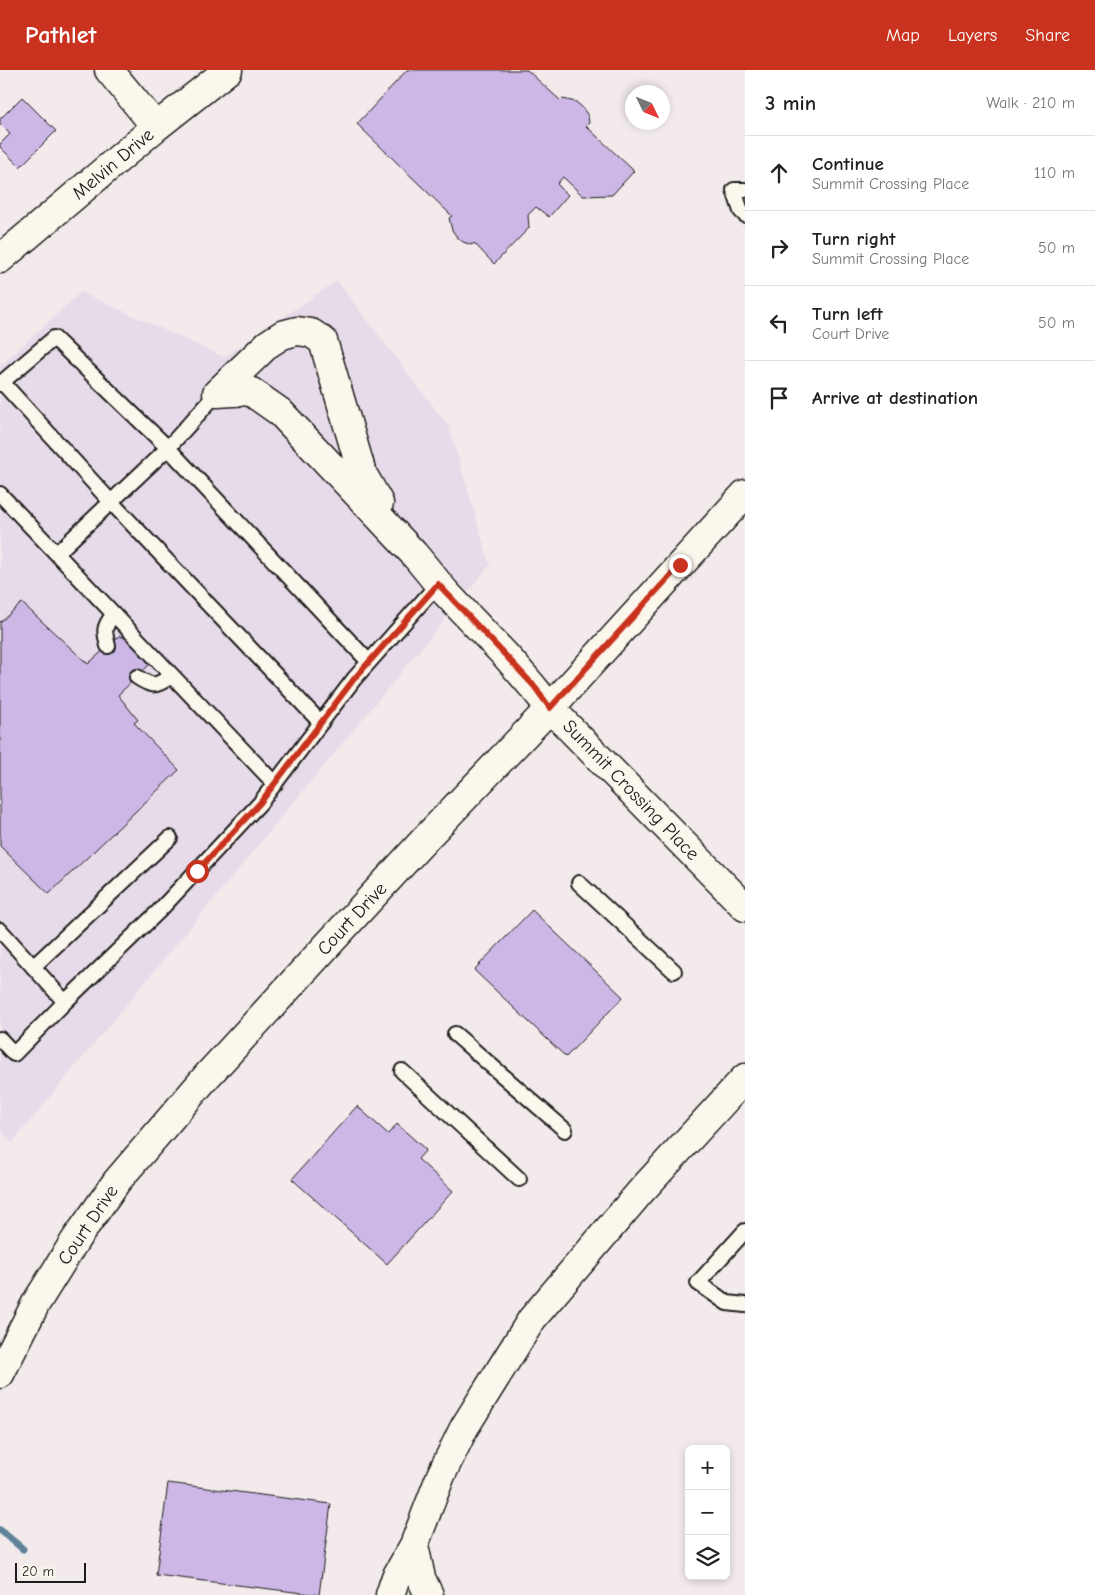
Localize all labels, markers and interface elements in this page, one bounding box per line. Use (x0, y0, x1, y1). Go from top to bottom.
text: Pathlet (25, 21, 96, 49)
text: Map (886, 25, 920, 46)
text: Layers (948, 25, 997, 46)
text: Share (1025, 25, 1070, 46)
north arrow (625, 85, 670, 130)
text: 3 min (765, 91, 816, 115)
text: Walk · 210 m (986, 94, 1075, 112)
street label: Melvin Drive (68, 124, 158, 204)
text: Continue (812, 153, 884, 175)
icon: ahead (765, 159, 793, 187)
text: 110 m (1034, 164, 1075, 182)
text: Summit Crossing Place (812, 175, 969, 193)
text: Turn right (812, 228, 896, 250)
icon: right (765, 234, 793, 262)
text: 50 m (1038, 239, 1075, 257)
text: Summit Crossing Place (812, 250, 969, 268)
text: Turn left (812, 303, 883, 325)
icon: left (765, 309, 793, 337)
text: 50 m (1038, 314, 1075, 332)
text: Court Drive (812, 325, 889, 343)
icon: arrive (765, 384, 793, 412)
text: Arrive at destination (812, 387, 978, 409)
route end (669, 554, 692, 577)
street label: Summit Crossing Place (558, 715, 704, 865)
route start (186, 860, 209, 883)
street label: Court Drive (313, 878, 391, 960)
street label: Court Drive (53, 1181, 123, 1269)
map controls (685, 1445, 730, 1580)
button: + (685, 1445, 730, 1490)
button: − (685, 1490, 730, 1535)
button: layers (685, 1535, 730, 1580)
scale bar (15, 1560, 86, 1583)
text: 20 m (22, 1563, 54, 1580)

